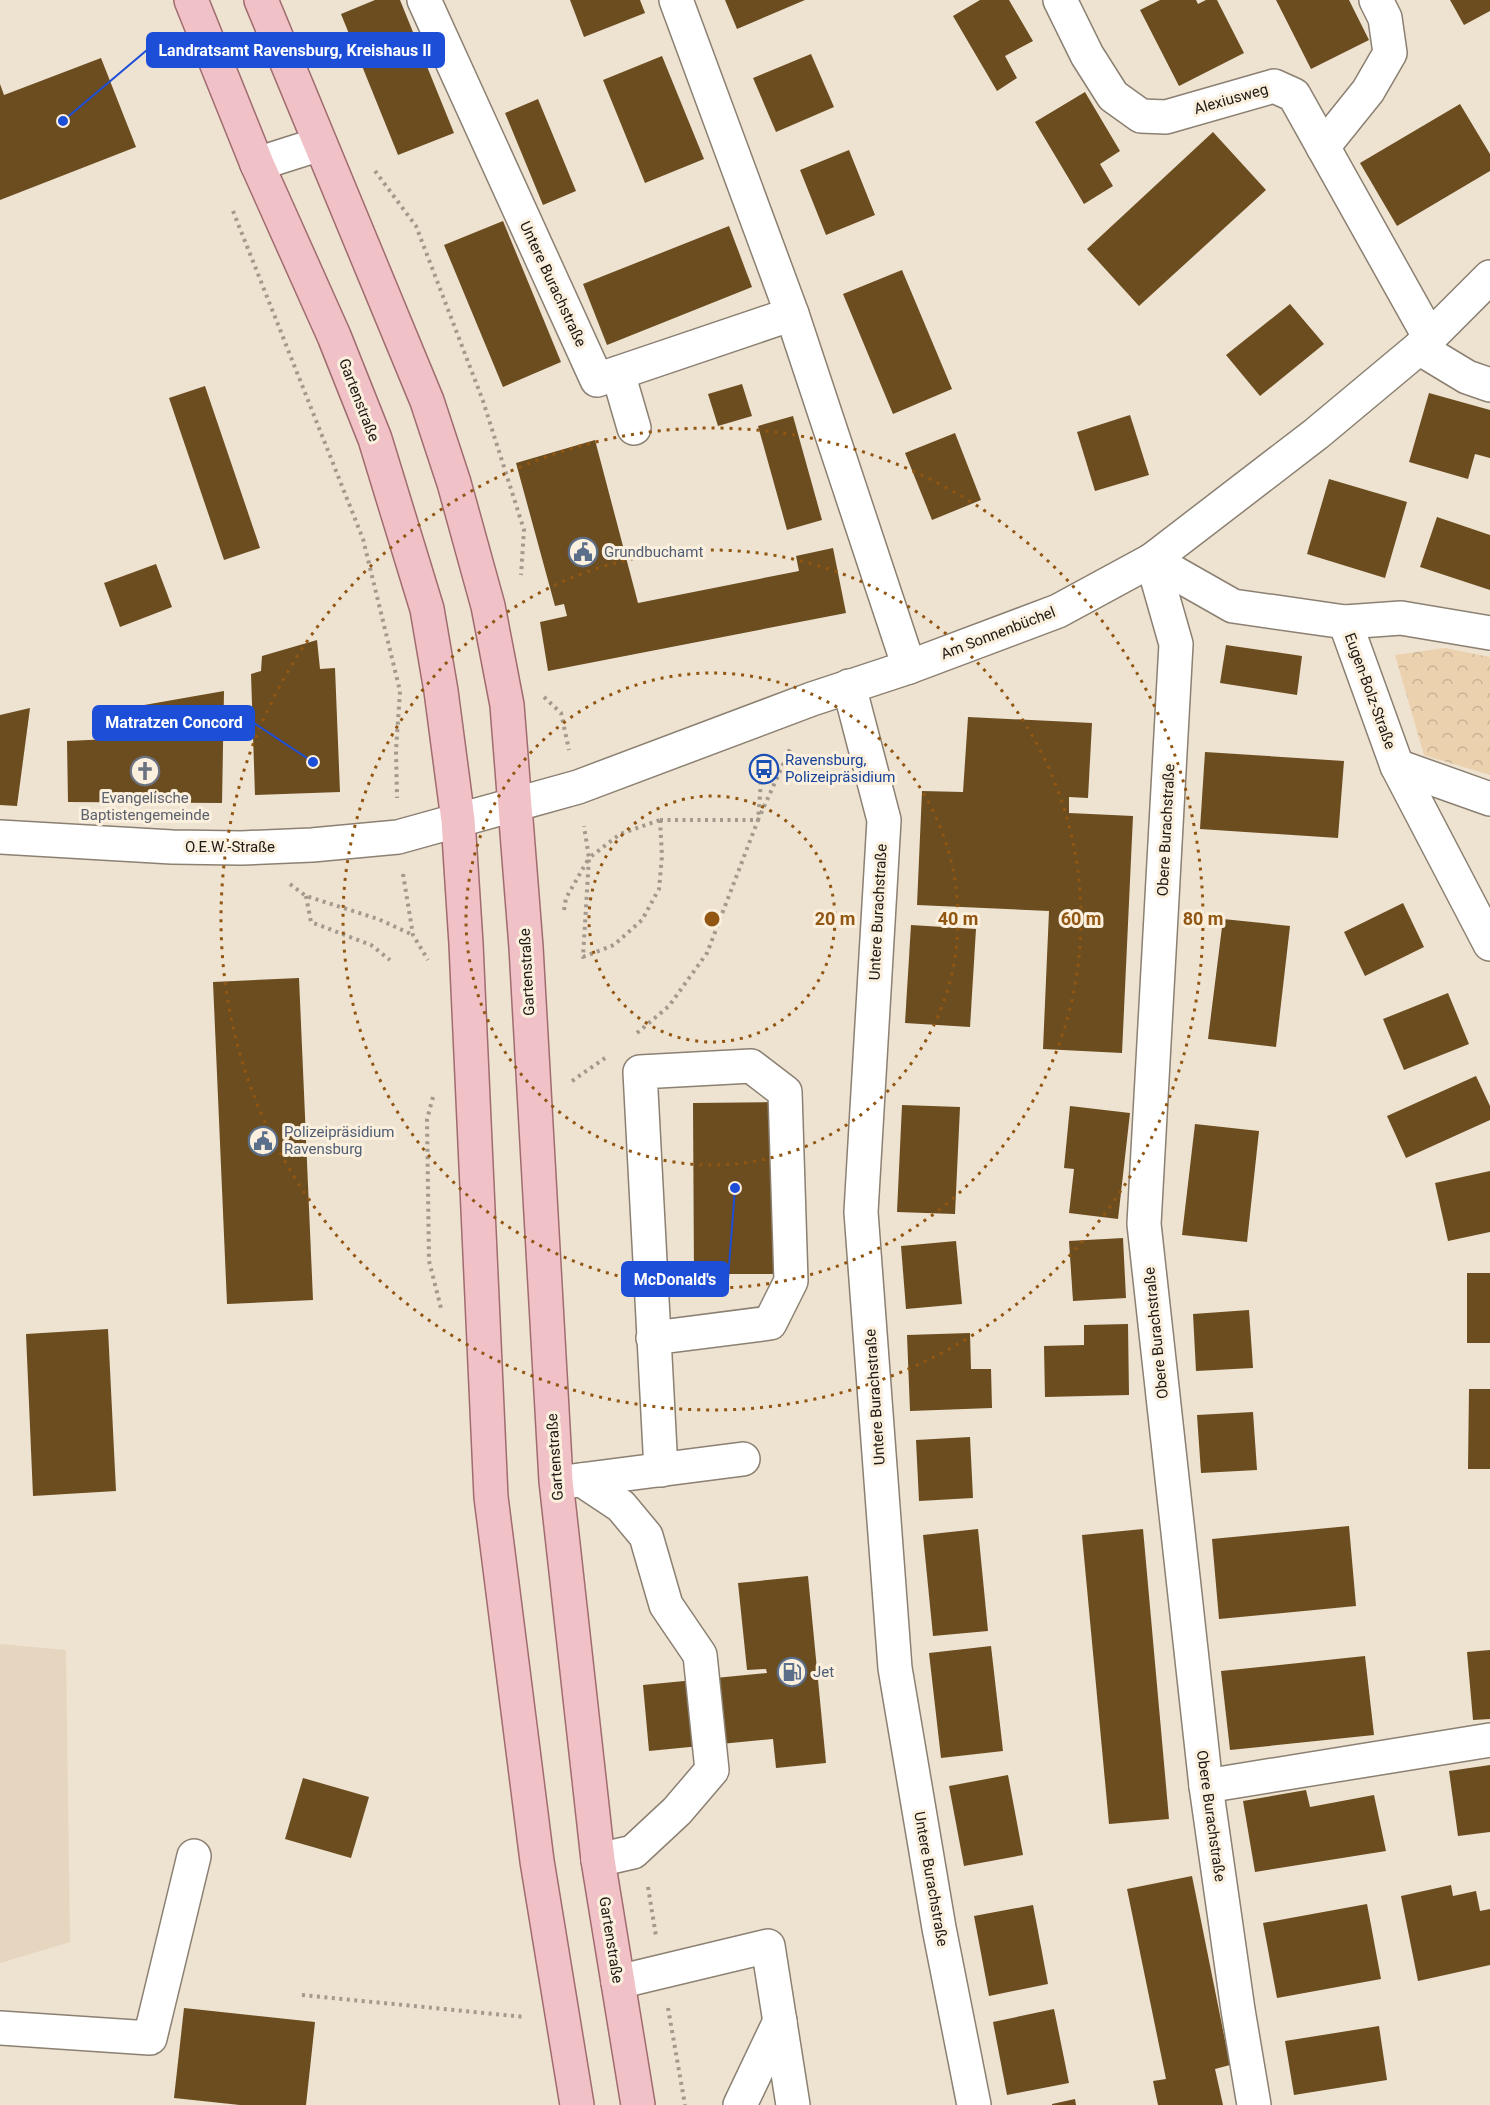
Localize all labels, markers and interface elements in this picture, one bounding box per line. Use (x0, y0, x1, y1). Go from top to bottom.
callout: Landratsamt Ravensburg, Kreishaus II (147, 33, 444, 67)
text: Landratsamt Ravensburg, Kreishaus II (158, 41, 432, 60)
street label: Alexiusweg (1192, 80, 1270, 118)
street label: Untere Burachstraße (516, 218, 590, 350)
street label: Gartenstraße (335, 356, 383, 444)
public building icon: Grundbuchamt (567, 536, 599, 568)
place label: Grundbuchamt (604, 543, 703, 561)
street label: Am Sonnenbüchel (938, 603, 1058, 663)
street label: Eugen-Bolz-Straße (1341, 630, 1399, 752)
callout: Matratzen Concord (93, 706, 254, 740)
text: Matratzen Concord (105, 713, 243, 732)
place label: Ravensburg, Polizeipräsidium (785, 751, 895, 786)
bus stop icon: Ravensburg, Polizeipräsidium (748, 753, 780, 785)
church icon: Evangelische Baptistengemeinde (129, 755, 161, 787)
street label: Obere Burachstraße (1154, 763, 1178, 897)
place label: Evangelische Baptistengemeinde (80, 789, 210, 824)
street label: O.E.W.-Straße (185, 838, 275, 856)
street label: Untere Burachstraße (865, 843, 891, 981)
text: 20 m (815, 908, 855, 929)
text: 40 m (938, 908, 978, 929)
text: 60 m (1061, 908, 1101, 929)
text: 80 m (1183, 908, 1223, 929)
centre of rings (702, 909, 722, 929)
street label: Gartenstraße (516, 928, 538, 1016)
place label: Polizeipräsidium Ravensburg (284, 1123, 394, 1158)
public building icon: Polizeipräsidium Ravensburg (247, 1125, 279, 1157)
callout: McDonald's (622, 1262, 728, 1296)
street label: Obere Burachstraße (1140, 1266, 1172, 1400)
text: McDonald's (634, 1270, 716, 1289)
street label: Untere Burachstraße (861, 1328, 889, 1466)
street label: Gartenstraße (543, 1413, 567, 1501)
fuel station icon: Jet (776, 1656, 808, 1688)
place label: Jet (813, 1663, 834, 1681)
street label: Obere Burachstraße (1193, 1749, 1229, 1883)
street label: Untere Burachstraße (910, 1810, 952, 1948)
street label: Gartenstraße (595, 1895, 627, 1985)

